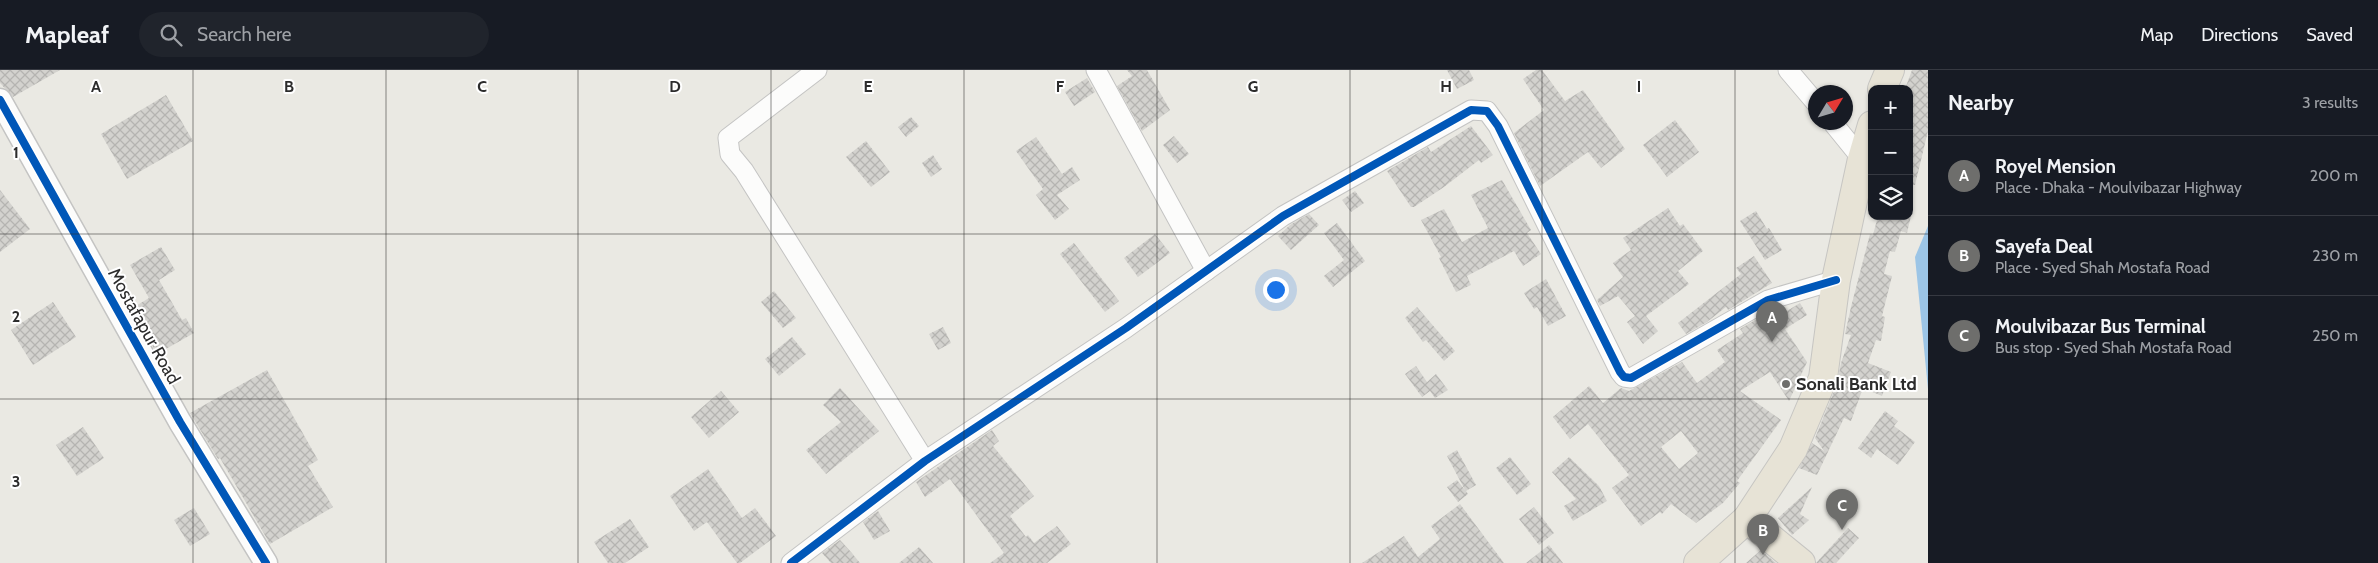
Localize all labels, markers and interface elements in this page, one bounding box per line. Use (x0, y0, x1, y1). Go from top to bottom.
search box (139, 12, 489, 57)
text: Mapleaf (25, 20, 109, 49)
icon: search (157, 21, 185, 49)
text: Search here (197, 23, 291, 46)
text: Map (2140, 24, 2173, 46)
text: Directions (2201, 24, 2278, 46)
text: Saved (2306, 24, 2353, 46)
text: A (91, 77, 101, 96)
text: B (284, 77, 294, 96)
text: C (477, 77, 487, 96)
text: D (669, 77, 681, 96)
text: E (863, 77, 873, 96)
text: F (1056, 77, 1065, 96)
text: G (1248, 77, 1258, 96)
text: H (1440, 77, 1452, 96)
text: I (1637, 77, 1641, 96)
north arrow (1808, 85, 1853, 130)
map controls (1868, 85, 1913, 220)
button: + (1868, 85, 1913, 130)
text: Nearby (1948, 90, 2014, 115)
text: 3 results (2302, 93, 2358, 112)
button: − (1868, 130, 1913, 175)
text: 1 (13, 143, 19, 162)
text: Royel Mension (1995, 155, 2116, 178)
text: A (1959, 166, 1969, 185)
text: 200 m (2310, 166, 2358, 185)
button: layers (1868, 175, 1913, 220)
text: Place · Dhaka - Moulvibazar Highway (1995, 178, 2242, 197)
text: Sayefa Deal (1995, 235, 2093, 258)
text: B (1959, 246, 1969, 265)
text: 230 m (2312, 246, 2358, 265)
text: Place · Syed Shah Mostafa Road (1995, 258, 2210, 277)
street label: Mostafapur Road (103, 264, 185, 388)
your location (1263, 277, 1289, 303)
pin: A (1756, 301, 1788, 342)
text: 2 (12, 307, 20, 326)
text: Moulvibazar Bus Terminal (1995, 315, 2206, 338)
text: C (1959, 326, 1969, 345)
text: 250 m (2312, 326, 2358, 345)
text: Bus stop · Syed Shah Mostafa Road (1995, 338, 2232, 357)
place label: Sonali Bank Ltd (1796, 373, 1917, 395)
marker: Sonali Bank Ltd (1780, 378, 1792, 390)
text: 3 (12, 472, 20, 491)
pin: C (1826, 489, 1858, 530)
pin: B (1747, 514, 1779, 555)

